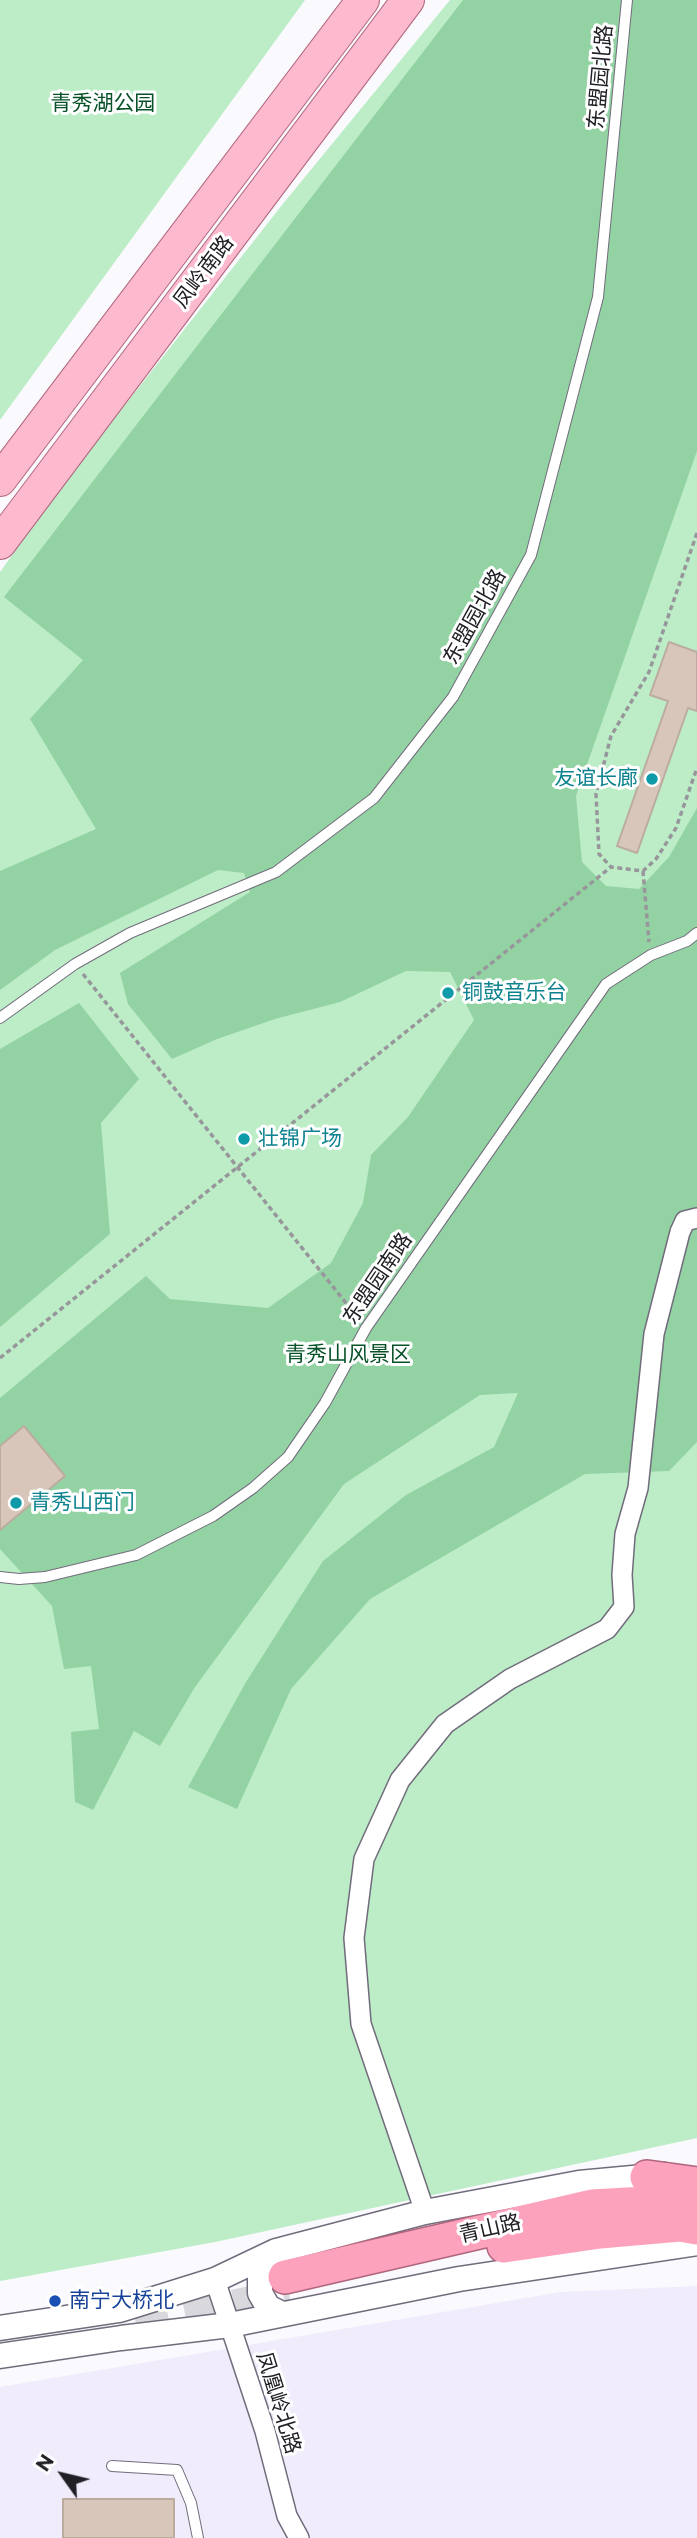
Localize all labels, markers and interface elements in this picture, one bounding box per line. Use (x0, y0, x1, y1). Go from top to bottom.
street label: 东盟园北路 (584, 24, 618, 130)
park label: 青秀湖公园 (51, 91, 155, 117)
street label: 凤岭南路 (169, 231, 239, 313)
street label: 东盟园北路 (439, 565, 511, 669)
place label: 友谊长廊 (554, 766, 638, 792)
marker: 友谊长廊 (644, 771, 660, 787)
place label: 铜鼓音乐台 (462, 980, 567, 1006)
marker: 铜鼓音乐台 (440, 985, 456, 1001)
place label: 壮锦广场 (258, 1126, 342, 1152)
marker: 壮锦广场 (236, 1131, 252, 1147)
street label: 东盟园南路 (338, 1228, 418, 1330)
park label: 青秀山风景区 (285, 1342, 411, 1368)
place label: 青秀山西门 (30, 1490, 135, 1516)
marker: 青秀山西门 (8, 1495, 24, 1511)
street label: 青山路 (456, 2210, 524, 2248)
place label: 南宁大桥北 (69, 2288, 174, 2314)
marker: 南宁大桥北 (47, 2293, 63, 2309)
street label: 凤凰岭北路 (251, 2349, 305, 2457)
north arrow (28, 2440, 98, 2510)
text: N (31, 2450, 59, 2476)

